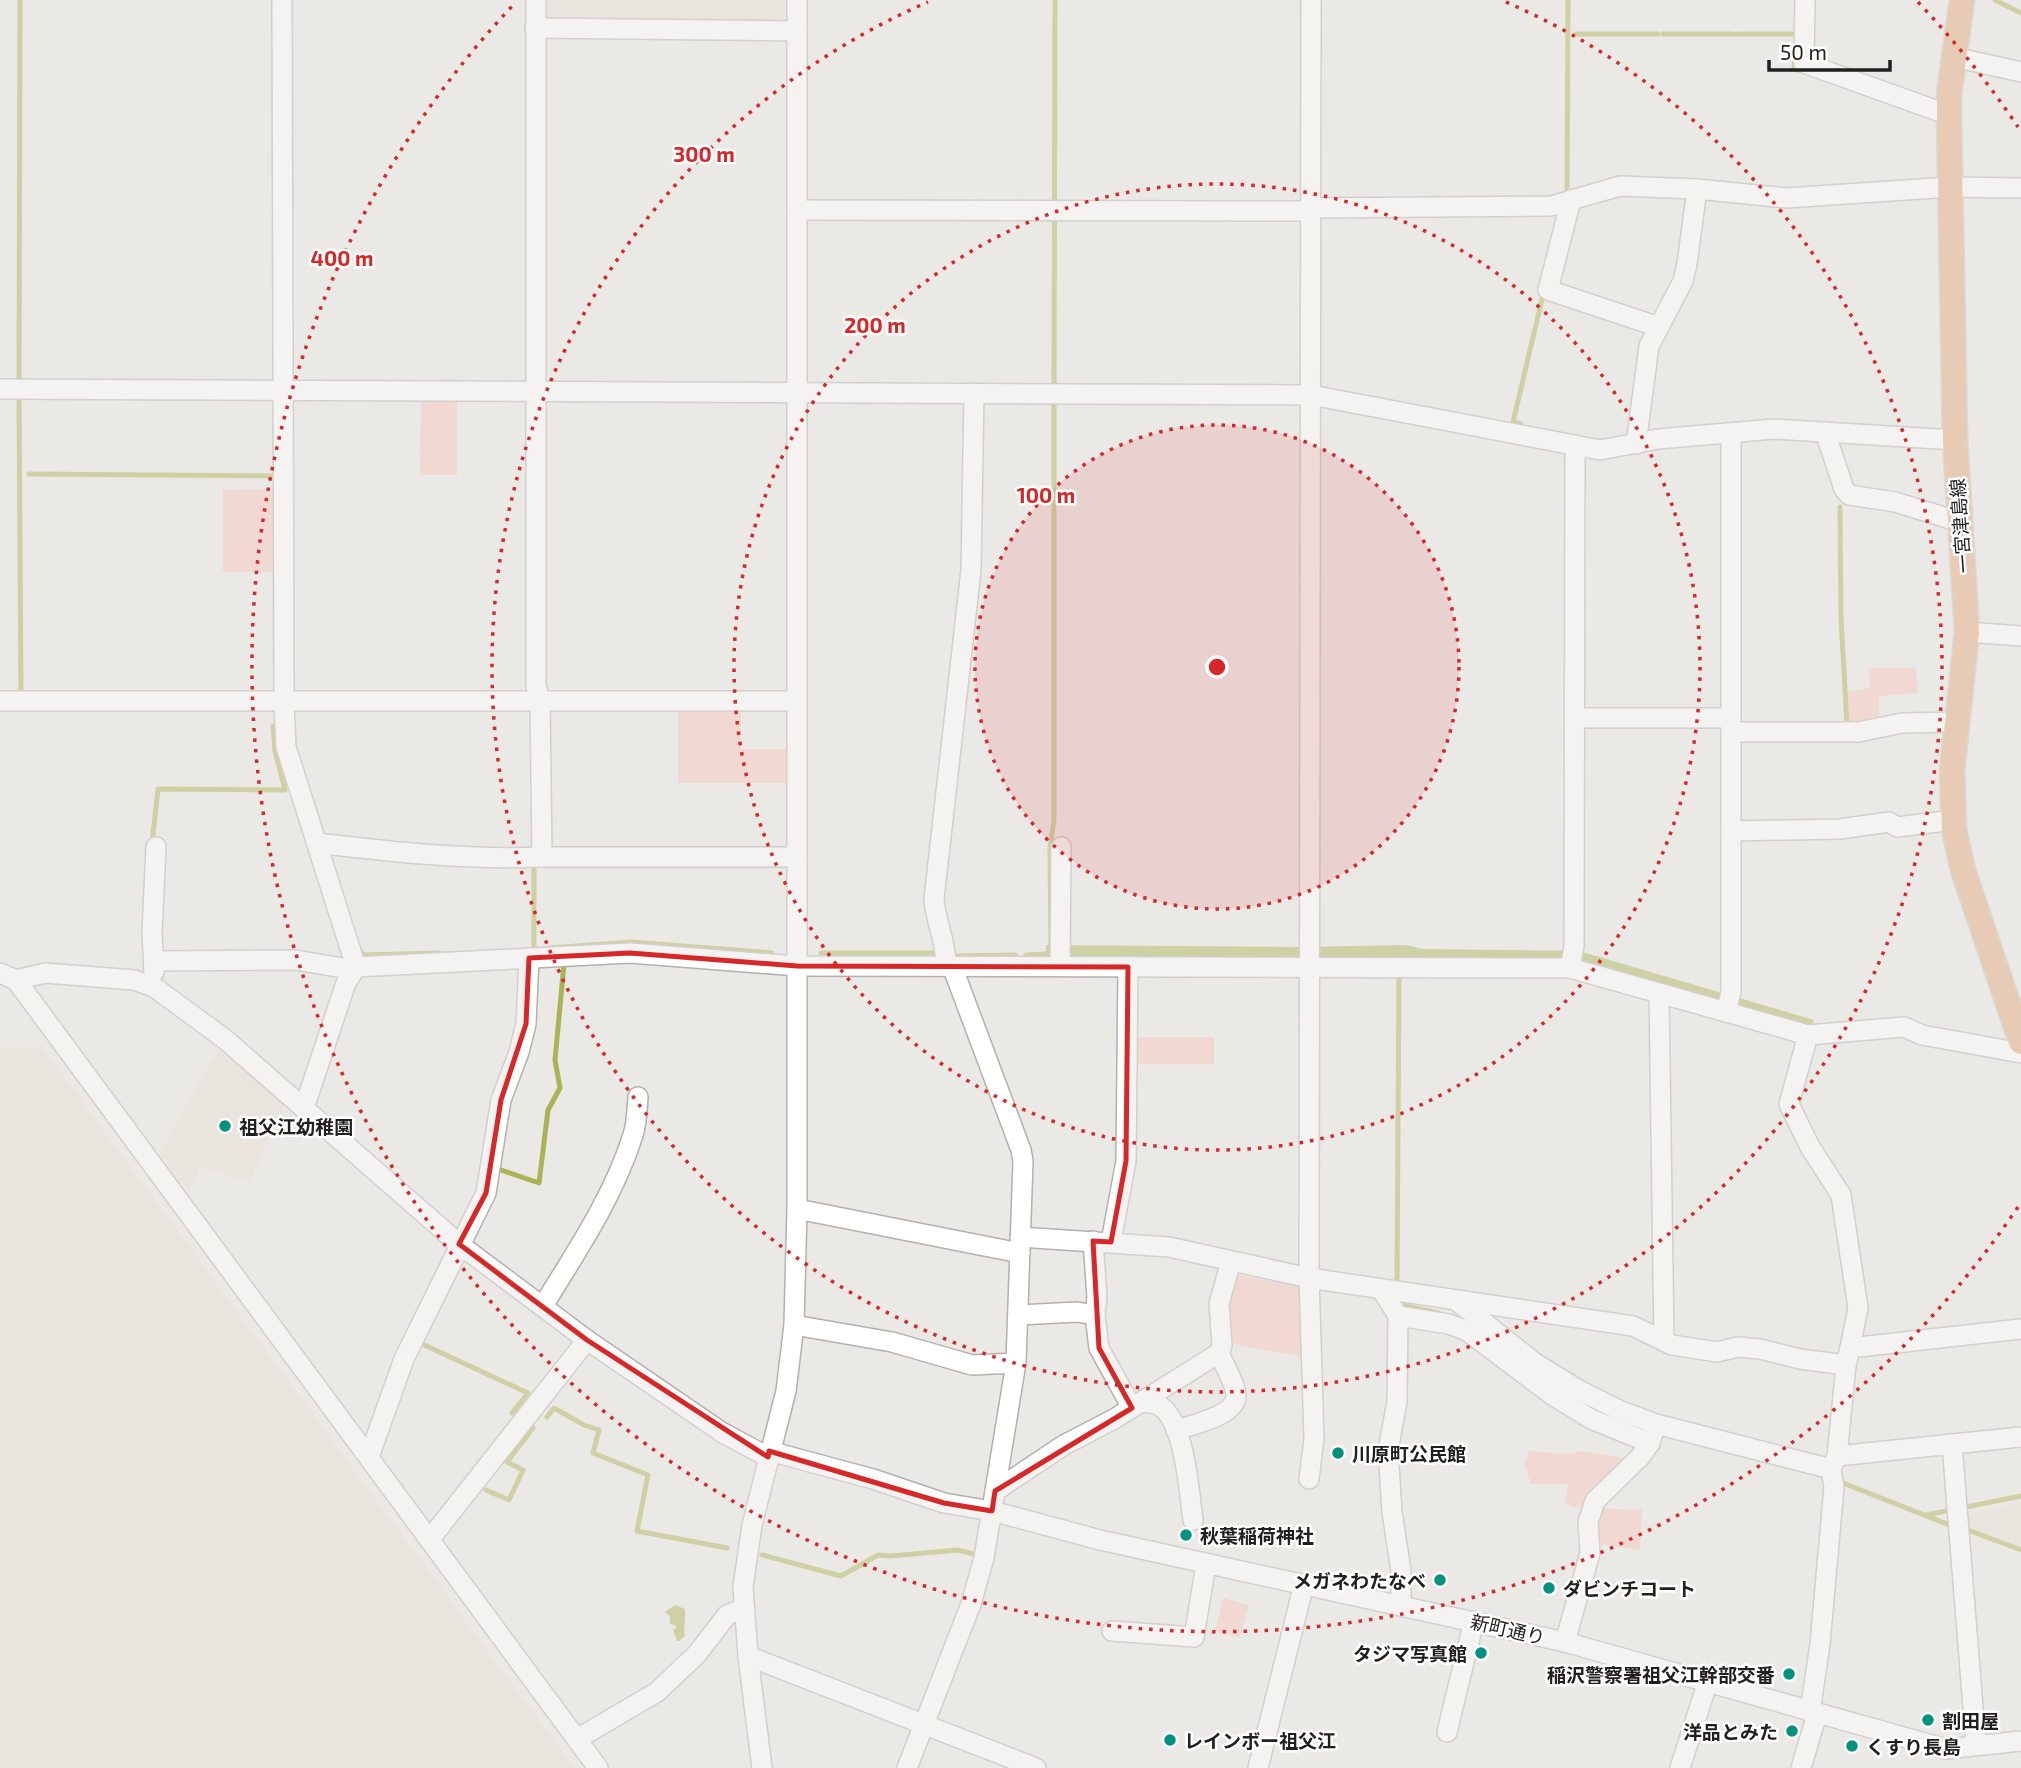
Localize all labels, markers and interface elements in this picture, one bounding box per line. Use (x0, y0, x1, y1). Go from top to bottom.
scale bar (1769, 28, 1890, 72)
text: 50 m (1780, 39, 1827, 64)
text: 300 m (673, 141, 735, 166)
text: 400 m (311, 245, 373, 270)
text: 200 m (844, 312, 906, 337)
street label: 一宮津島線 (1945, 478, 1975, 574)
text: 100 m (1017, 482, 1075, 507)
centre of rings (1205, 655, 1229, 679)
place label: 祖父江幼稚園 (239, 1115, 353, 1138)
marker: 祖父江幼稚園 (217, 1118, 233, 1134)
place label: 川原町公民館 (1352, 1442, 1466, 1465)
marker: 川原町公民館 (1330, 1445, 1346, 1461)
place label: 秋葉稲荷神社 (1200, 1524, 1314, 1547)
marker: 秋葉稲荷神社 (1178, 1527, 1194, 1543)
place label: メガネわたなべ (1293, 1569, 1426, 1592)
marker: メガネわたなべ (1432, 1572, 1448, 1588)
place label: ダビンチコート (1563, 1577, 1696, 1600)
marker: ダビンチコート (1541, 1580, 1557, 1596)
street label: 新町通り (1468, 1609, 1548, 1649)
place label: タジマ写真館 (1353, 1642, 1467, 1665)
marker: タジマ写真館 (1473, 1645, 1489, 1661)
place label: 稲沢警察署祖父江幹部交番 (1547, 1663, 1775, 1686)
marker: 稲沢警察署祖父江幹部交番 (1781, 1666, 1797, 1682)
place label: 割田屋 (1942, 1709, 1999, 1732)
marker: 割田屋 (1920, 1712, 1936, 1728)
place label: 洋品とみた (1683, 1720, 1778, 1743)
marker: 洋品とみた (1784, 1723, 1800, 1739)
place label: レインボー祖父江 (1184, 1729, 1336, 1752)
marker: レインボー祖父江 (1162, 1732, 1178, 1748)
place label: くすり長島 (1866, 1735, 1961, 1758)
marker: くすり長島 (1844, 1738, 1860, 1754)

